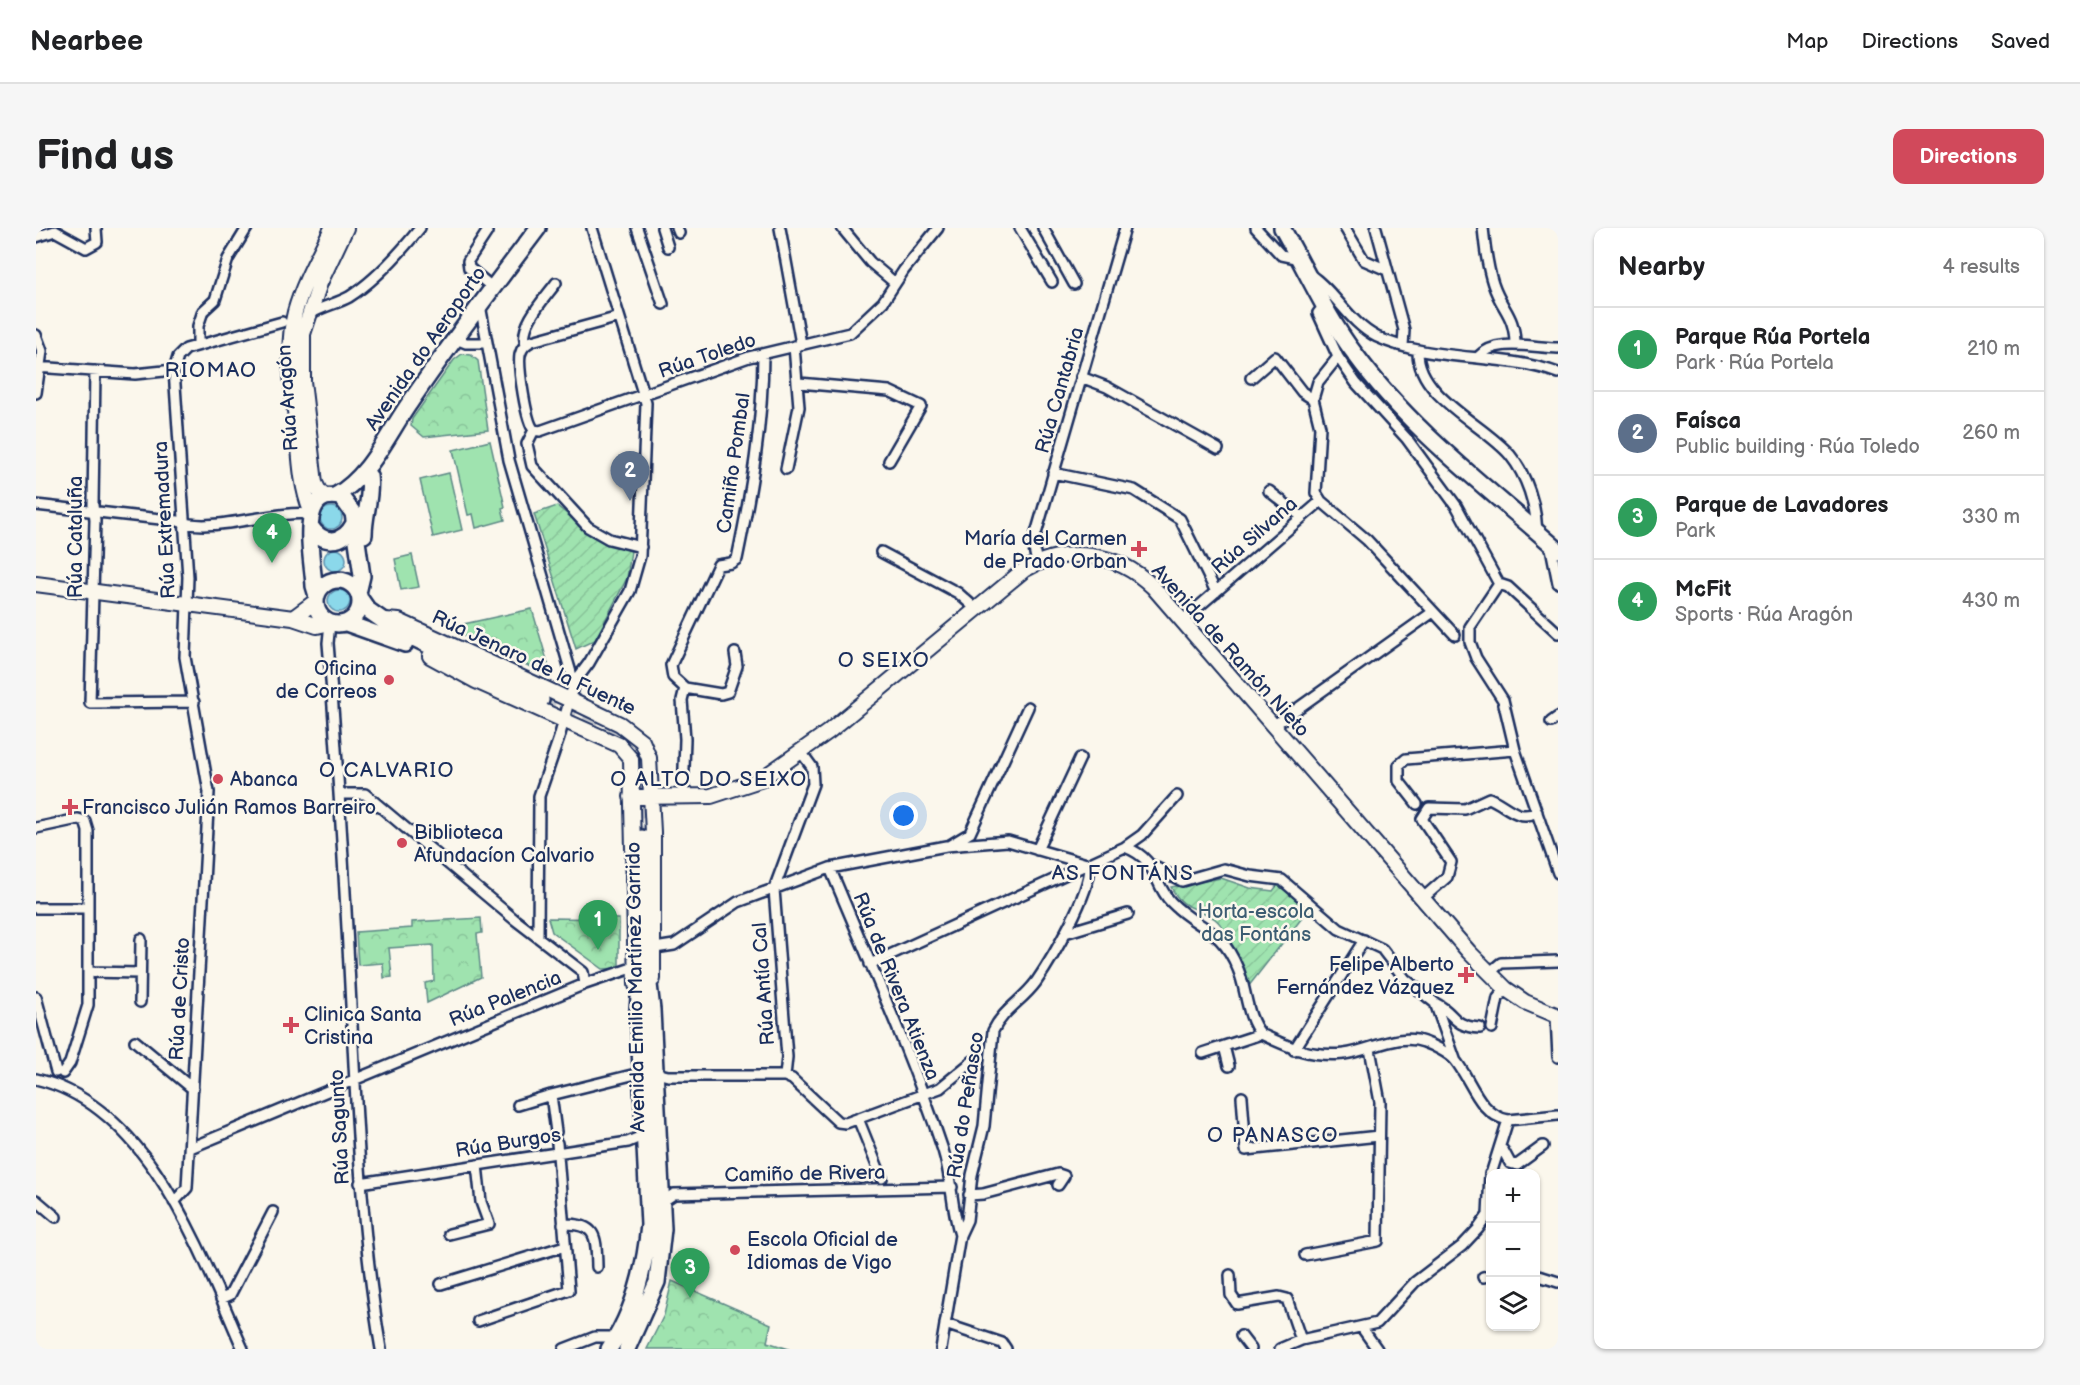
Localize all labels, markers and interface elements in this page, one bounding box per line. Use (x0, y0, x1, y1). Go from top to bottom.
text: Nearbee (30, 25, 143, 58)
text: Map (1786, 29, 1829, 54)
text: Directions (1862, 29, 1958, 54)
text: Saved (1991, 29, 2050, 54)
button: Directions (1893, 129, 2044, 184)
text: Find us (36, 131, 174, 182)
text: Nearby (1618, 252, 1705, 283)
text: 4 results (1942, 255, 2020, 279)
street label: Avenida do Aeroporto (360, 262, 491, 435)
street label: Rúa Cantabria (1030, 324, 1089, 456)
text: Parque Rúa Portela (1675, 324, 1870, 351)
street label: Rúa Toledo (655, 328, 759, 384)
text: 1 (1633, 337, 1642, 361)
text: 210 m (1967, 337, 2020, 361)
street label: Rúa Aragón (272, 344, 304, 452)
text: Park · Rúa Portela (1675, 351, 1834, 375)
district label: RIOMAO (165, 358, 257, 383)
street label: Camiño Pombal (712, 391, 756, 535)
text: Faísca (1675, 408, 1741, 435)
text: 2 (1632, 421, 1643, 445)
text: 260 m (1962, 421, 2020, 445)
text: Public building · Rúa Toledo (1675, 435, 1920, 459)
street label: Rúa Extremadura (149, 440, 181, 599)
pin: 2 (610, 452, 650, 501)
street label: Rúa Cataluña (64, 476, 88, 598)
street label: Rúa Silvana (1207, 492, 1303, 580)
text: Parque de Lavadores (1675, 492, 1888, 519)
text: 3 (1632, 505, 1643, 529)
text: 330 m (1962, 505, 2020, 529)
pin: 4 (252, 514, 292, 563)
text: Park (1675, 519, 1715, 543)
place label: María del Carmen de Prado Orban (964, 527, 1127, 574)
marker: María del Carmen de Prado Orban (1132, 542, 1146, 556)
street label: Avenida de Ramón Nieto (1146, 559, 1314, 742)
text: McFit (1675, 576, 1731, 603)
text: 4 (1632, 589, 1643, 613)
text: 430 m (1962, 589, 2020, 613)
text: Sports · Rúa Aragón (1675, 603, 1853, 627)
street label: Rúa Jenaro de la Fuente (428, 605, 639, 721)
district label: O SEIXO (838, 648, 930, 673)
place label: Oficina de Correos (276, 657, 377, 704)
marker: Oficina de Correos (382, 673, 396, 687)
district label: O CALVARIO (319, 758, 455, 783)
district label: O ALTO DO SEIXO (610, 767, 808, 792)
place label: Abanca (230, 768, 298, 792)
marker: Abanca (211, 772, 225, 786)
place label: Francisco Julián Ramos Barreiro (82, 796, 376, 820)
marker: Francisco Julián Ramos Barreiro (63, 800, 77, 814)
your location (889, 801, 918, 830)
place label: Biblioteca Afundacíon Calvario (414, 821, 595, 868)
marker: Biblioteca Afundacíon Calvario (395, 836, 409, 850)
street label: Avenida Emilio Martínez Garrido (621, 841, 651, 1132)
district label: AS FONTÁNS (1052, 861, 1194, 886)
street label: Rúa de Rivera Atienza (847, 889, 945, 1084)
pin: 1 (578, 900, 618, 950)
park label: Horta-escola das Fontáns (1198, 900, 1315, 947)
street label: Rúa Antía Cal (748, 922, 780, 1046)
street label: Rúa de Cristo (165, 937, 195, 1061)
place label: Felipe Alberto Fernández Vázquez (1276, 953, 1454, 1000)
street label: Rúa Palencia (446, 965, 565, 1032)
marker: Felipe Alberto Fernández Vázquez (1459, 968, 1473, 982)
place label: Clinica Santa Cristina (304, 1003, 422, 1050)
marker: Clinica Santa Cristina (282, 1016, 300, 1034)
street label: Rúa do Peñasco (943, 1030, 989, 1180)
street label: Rúa Sagunto (325, 1068, 355, 1185)
street label: Rúa Burgos (454, 1123, 563, 1163)
district label: O PANASCO (1207, 1123, 1339, 1148)
street label: Camiño de Rivera (724, 1161, 886, 1187)
map controls (1486, 1169, 1540, 1331)
button: + (1486, 1169, 1540, 1223)
button: − (1486, 1223, 1540, 1277)
place label: Escola Oficial de Idiomas de Vigo (747, 1228, 898, 1275)
marker: Escola Oficial de Idiomas de Vigo (728, 1243, 742, 1257)
pin: 3 (670, 1248, 710, 1298)
button: layers (1486, 1277, 1540, 1331)

